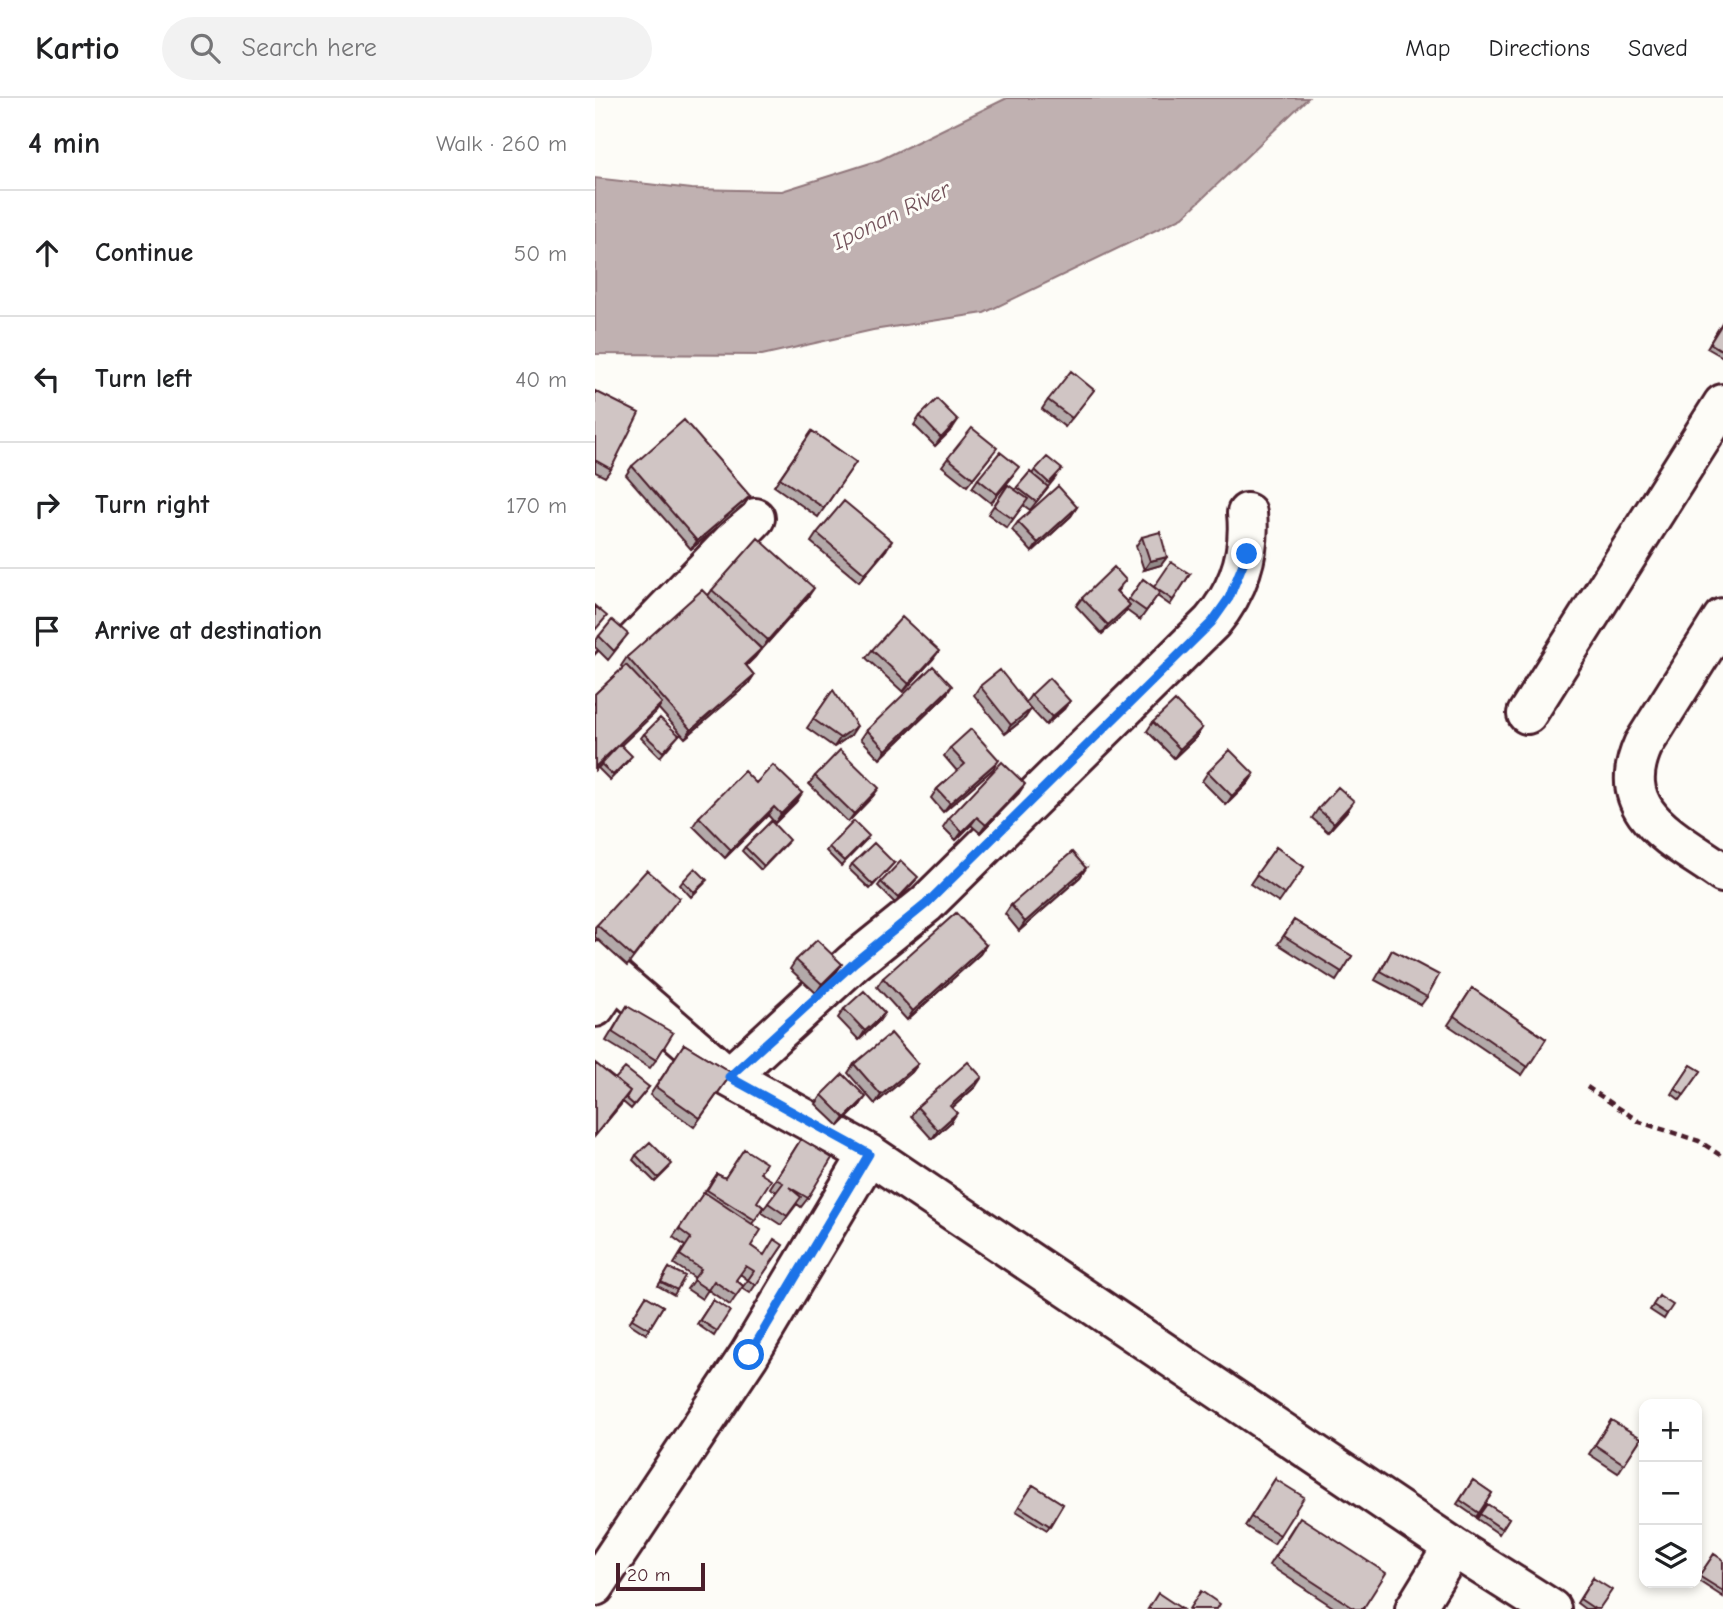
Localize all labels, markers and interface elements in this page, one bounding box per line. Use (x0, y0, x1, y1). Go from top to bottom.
search box (162, 17, 652, 80)
text: Kartio (35, 29, 120, 67)
icon: search (186, 29, 224, 67)
text: Search here (242, 33, 377, 63)
text: Map (1405, 34, 1451, 62)
text: Directions (1489, 34, 1590, 62)
text: Saved (1628, 34, 1688, 62)
text: 4 min (28, 126, 100, 161)
text: Walk · 260 m (436, 130, 567, 157)
water label: Iponan River (827, 175, 955, 256)
icon: ahead (28, 234, 66, 272)
text: Continue (95, 238, 193, 268)
text: 50 m (514, 240, 567, 267)
icon: left (28, 360, 66, 398)
text: Turn left (95, 364, 192, 394)
text: 40 m (515, 366, 567, 393)
icon: right (28, 486, 66, 524)
text: Turn right (95, 490, 209, 520)
text: 170 m (506, 492, 567, 519)
route end (1231, 538, 1262, 569)
icon: arrive (28, 612, 66, 650)
text: Arrive at destination (95, 616, 322, 646)
route start (733, 1339, 764, 1370)
map controls (1639, 1399, 1702, 1588)
button: + (1639, 1399, 1702, 1462)
button: − (1639, 1462, 1702, 1525)
button: layers (1639, 1525, 1702, 1588)
scale bar (616, 1560, 705, 1592)
text: 20 m (627, 1564, 671, 1586)

